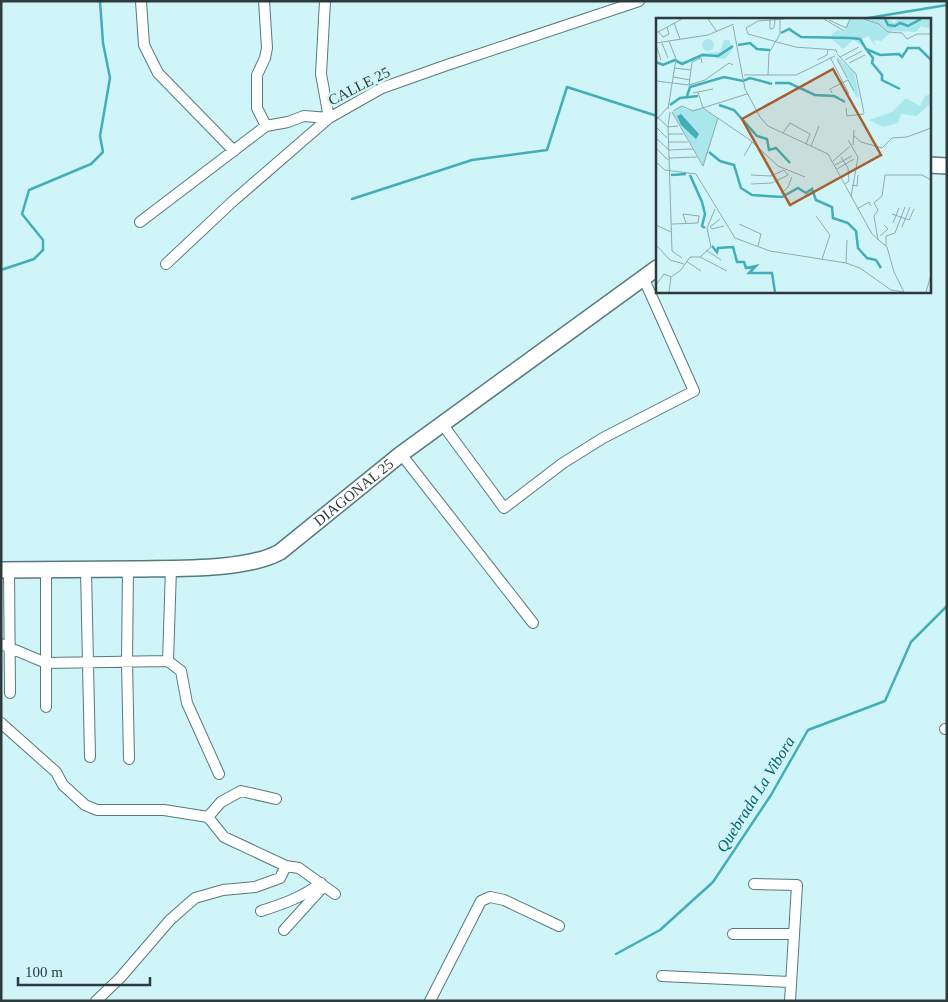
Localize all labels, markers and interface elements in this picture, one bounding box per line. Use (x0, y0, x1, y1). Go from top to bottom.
inset map (656, 18, 930, 292)
street label: CALLE 25 (325, 64, 393, 108)
street label: DIAGONAL 25 (311, 455, 397, 529)
water label: Quebrada La Vibora (713, 733, 798, 855)
scale bar (18, 954, 150, 986)
text: 100 m (25, 964, 63, 980)

